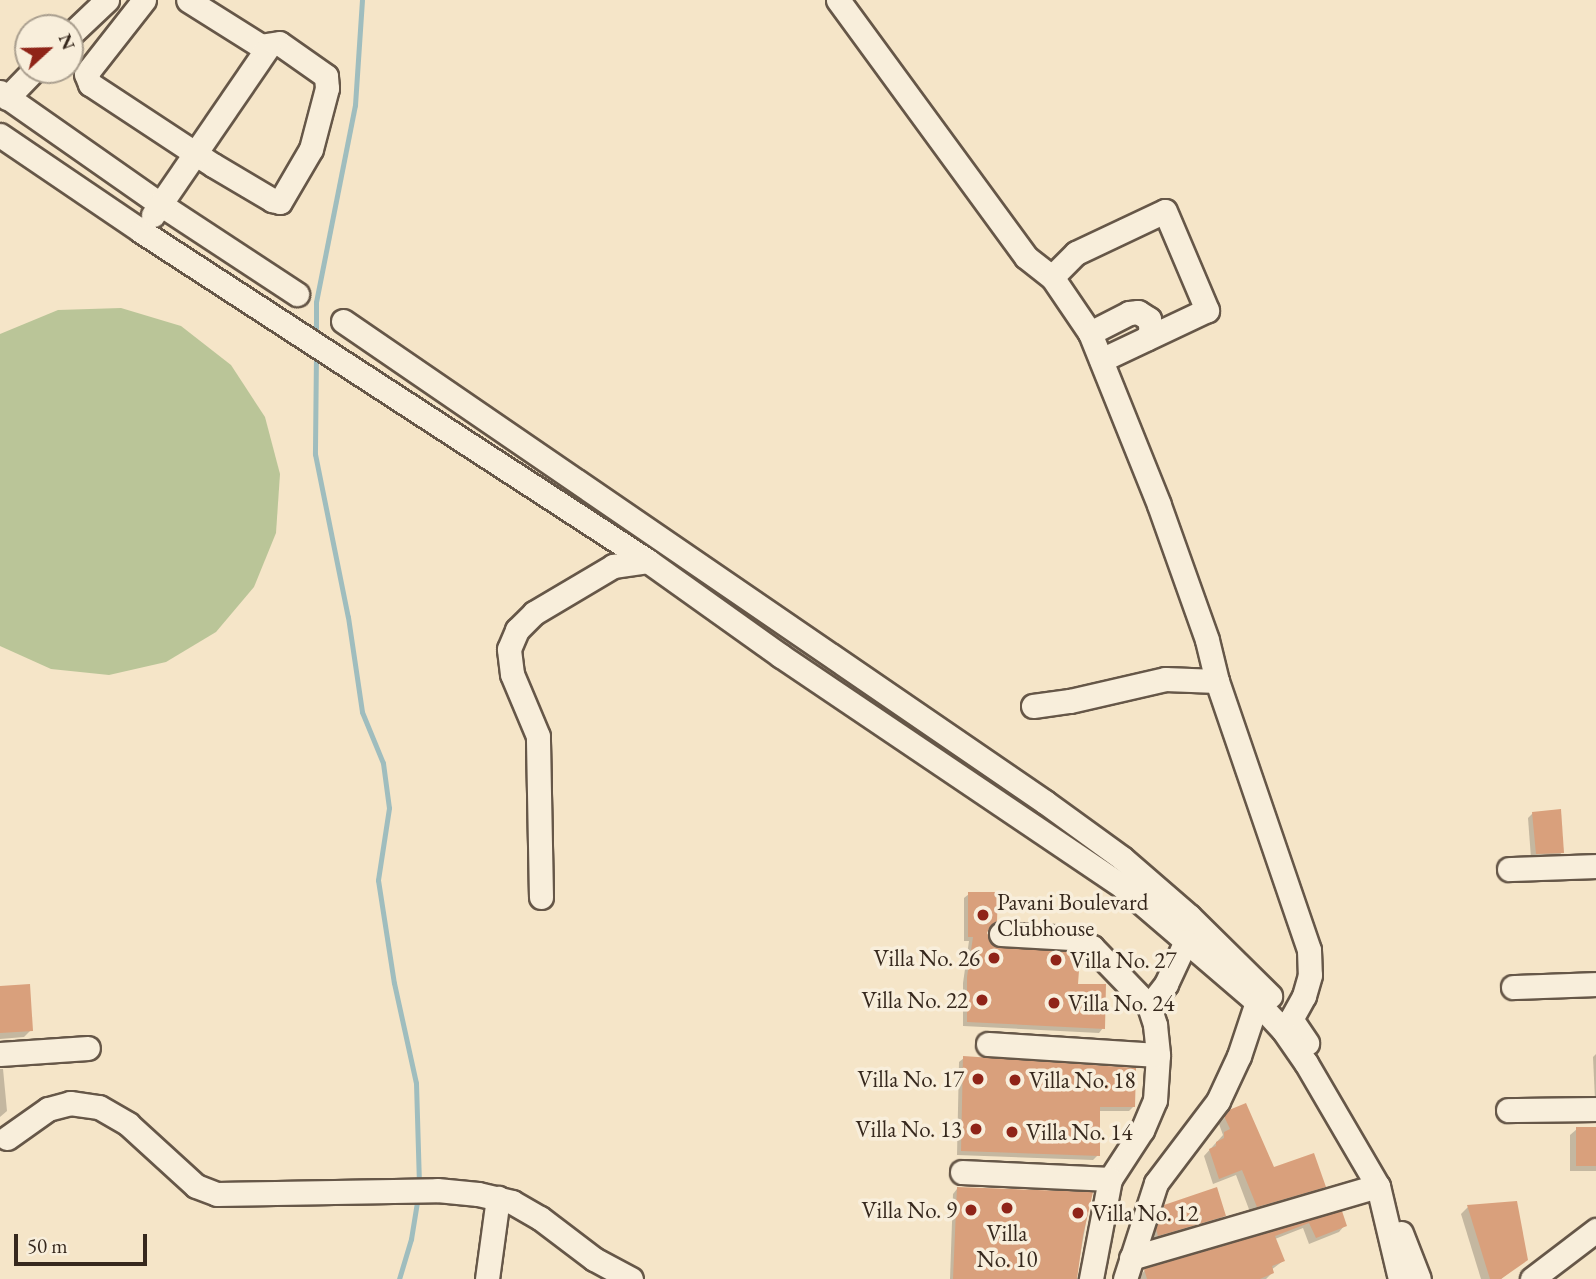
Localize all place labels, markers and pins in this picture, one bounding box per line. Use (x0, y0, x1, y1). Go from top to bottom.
place label: Pavani Boulevard Clubhouse (997, 888, 1148, 942)
marker: Pavani Boulevard Clubhouse (975, 907, 991, 923)
place label: Villa No. 26 (874, 944, 980, 972)
place label: Villa No. 27 (1070, 946, 1176, 974)
marker: Villa No. 26 (986, 950, 1002, 966)
marker: Villa No. 27 (1048, 952, 1064, 968)
place label: Villa No. 22 (862, 986, 968, 1014)
place label: Villa No. 24 (1068, 989, 1174, 1017)
marker: Villa No. 22 (974, 992, 990, 1008)
marker: Villa No. 24 (1046, 995, 1062, 1011)
place label: Villa No. 17 (858, 1065, 964, 1093)
place label: Villa No. 18 (1029, 1066, 1135, 1094)
marker: Villa No. 17 (970, 1071, 986, 1087)
marker: Villa No. 18 (1007, 1072, 1023, 1088)
place label: Villa No. 13 (856, 1115, 962, 1143)
place label: Villa No. 14 (1026, 1118, 1132, 1146)
marker: Villa No. 13 (968, 1121, 984, 1137)
marker: Villa No. 14 (1004, 1124, 1020, 1140)
place label: Villa No. 9 (862, 1196, 957, 1224)
place label: Villa No. 12 (1092, 1199, 1198, 1227)
marker: Villa No. 10 (999, 1200, 1015, 1216)
marker: Villa No. 9 (963, 1202, 979, 1218)
marker: Villa No. 12 (1070, 1205, 1086, 1221)
place label: Villa No. 10 (977, 1219, 1037, 1273)

